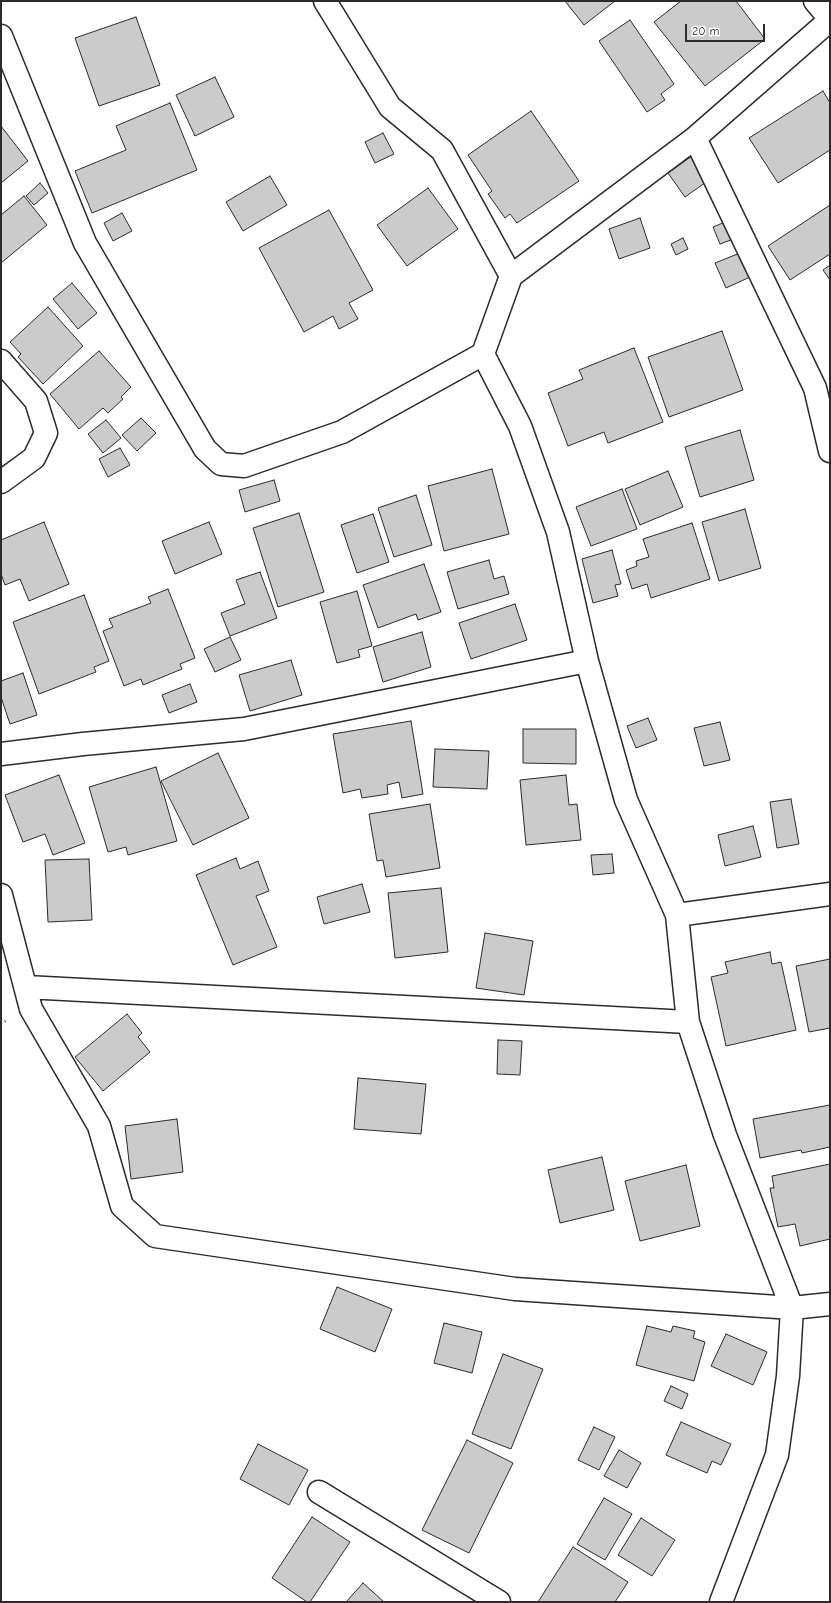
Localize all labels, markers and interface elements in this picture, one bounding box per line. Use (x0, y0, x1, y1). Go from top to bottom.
scale bar (687, 16, 767, 42)
text: 20 m (692, 24, 720, 38)

